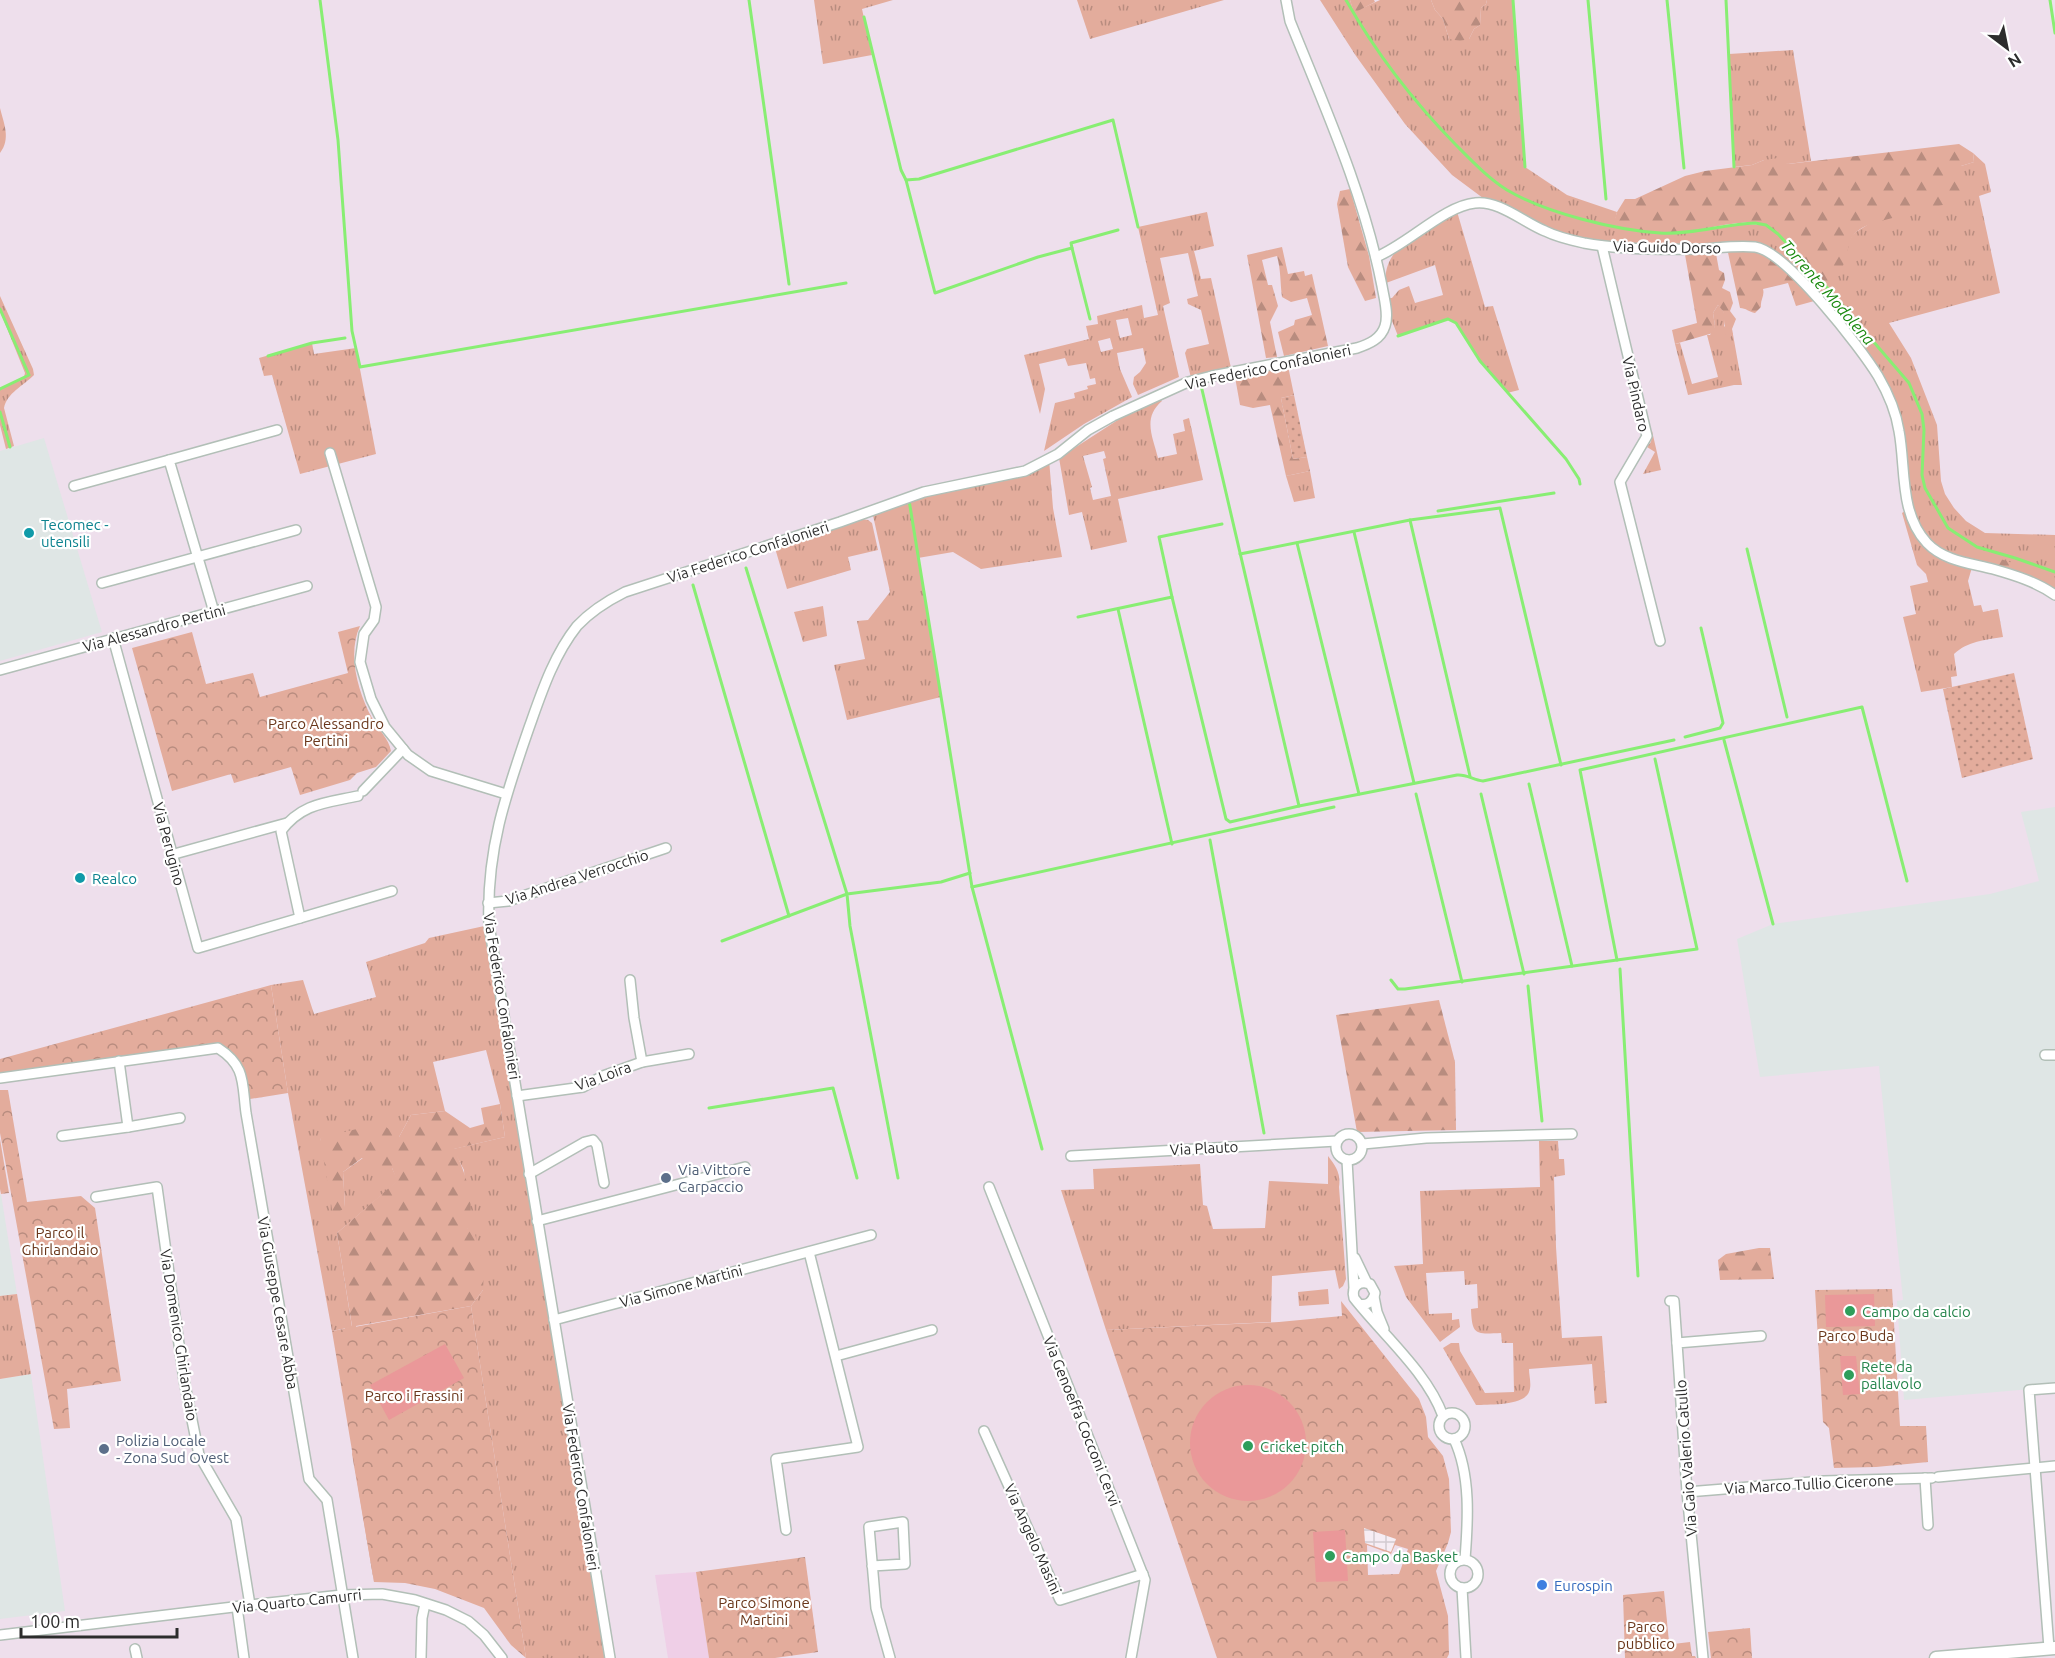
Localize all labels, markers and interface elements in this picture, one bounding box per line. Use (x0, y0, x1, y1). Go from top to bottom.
north arrow (1977, 18, 2037, 78)
text: N (2005, 50, 2025, 72)
water label: Torrente Modolena (1777, 236, 1879, 348)
street label: Via Guido Dorso (1613, 238, 1721, 256)
street label: Via Federico Confalonieri (1184, 341, 1352, 393)
street label: Via Pindaro (1619, 355, 1653, 433)
place label: Tecomec - utensili (41, 516, 109, 550)
street label: Via Federico Confalonieri (665, 518, 831, 586)
marker: Tecomec - utensili (22, 526, 36, 540)
street label: Via Alessandro Pertini (81, 601, 227, 655)
park label: Parco Alessandro Pertini (268, 715, 384, 749)
street label: Via Perugino (150, 800, 188, 888)
street label: Via Andrea Verrocchio (503, 846, 651, 908)
place label: Realco (92, 870, 137, 887)
marker: Realco (73, 871, 87, 885)
street label: Via Federico Confalonieri (480, 911, 524, 1081)
street label: Via Loira (573, 1058, 633, 1094)
street label: Via Plauto (1169, 1138, 1239, 1158)
place label: Via Vittore Carpaccio (678, 1161, 751, 1195)
marker: Via Vittore Carpaccio (659, 1171, 673, 1185)
street label: Via Giuseppe Cesare Abba (254, 1215, 302, 1391)
park label: Parco il Ghirlandaio (22, 1224, 98, 1258)
street label: Via Domenico Ghirlandaio (157, 1248, 201, 1422)
street label: Via Simone Martini (618, 1261, 744, 1311)
place label: Campo da calcio (1862, 1303, 1971, 1320)
marker: Campo da calcio (1843, 1304, 1857, 1318)
park label: Parco Buda (1818, 1327, 1894, 1344)
street label: Via Genoeffa Cocconi Cervi (1040, 1333, 1124, 1509)
place label: Rete da pallavolo (1861, 1358, 1922, 1392)
marker: Rete da pallavolo (1842, 1368, 1856, 1382)
street label: Via Gaio Valerio Catullo (1672, 1379, 1700, 1537)
park label: Parco i Frassini (365, 1387, 463, 1404)
street label: Via Federico Confalonieri (559, 1402, 603, 1572)
place label: Polizia Locale - Zona Sud Ovest (116, 1432, 229, 1466)
place label: Cricket pitch (1260, 1438, 1344, 1455)
marker: Cricket pitch (1241, 1439, 1255, 1453)
marker: Polizia Locale - Zona Sud Ovest (97, 1442, 111, 1456)
street label: Via Marco Tullio Cicerone (1724, 1471, 1894, 1497)
street label: Via Angelo Masini (1001, 1481, 1065, 1597)
place label: Campo da Basket (1342, 1548, 1458, 1565)
marker: Campo da Basket (1323, 1549, 1337, 1563)
place label: Eurospin (1554, 1577, 1613, 1594)
marker: Eurospin (1535, 1578, 1549, 1592)
street label: Via Quarto Camurri (232, 1586, 362, 1616)
park label: Parco Simone Martini (718, 1594, 810, 1628)
scale bar (21, 1601, 177, 1639)
text: 100 m (30, 1611, 80, 1631)
park label: Parco pubblico (1617, 1618, 1675, 1652)

